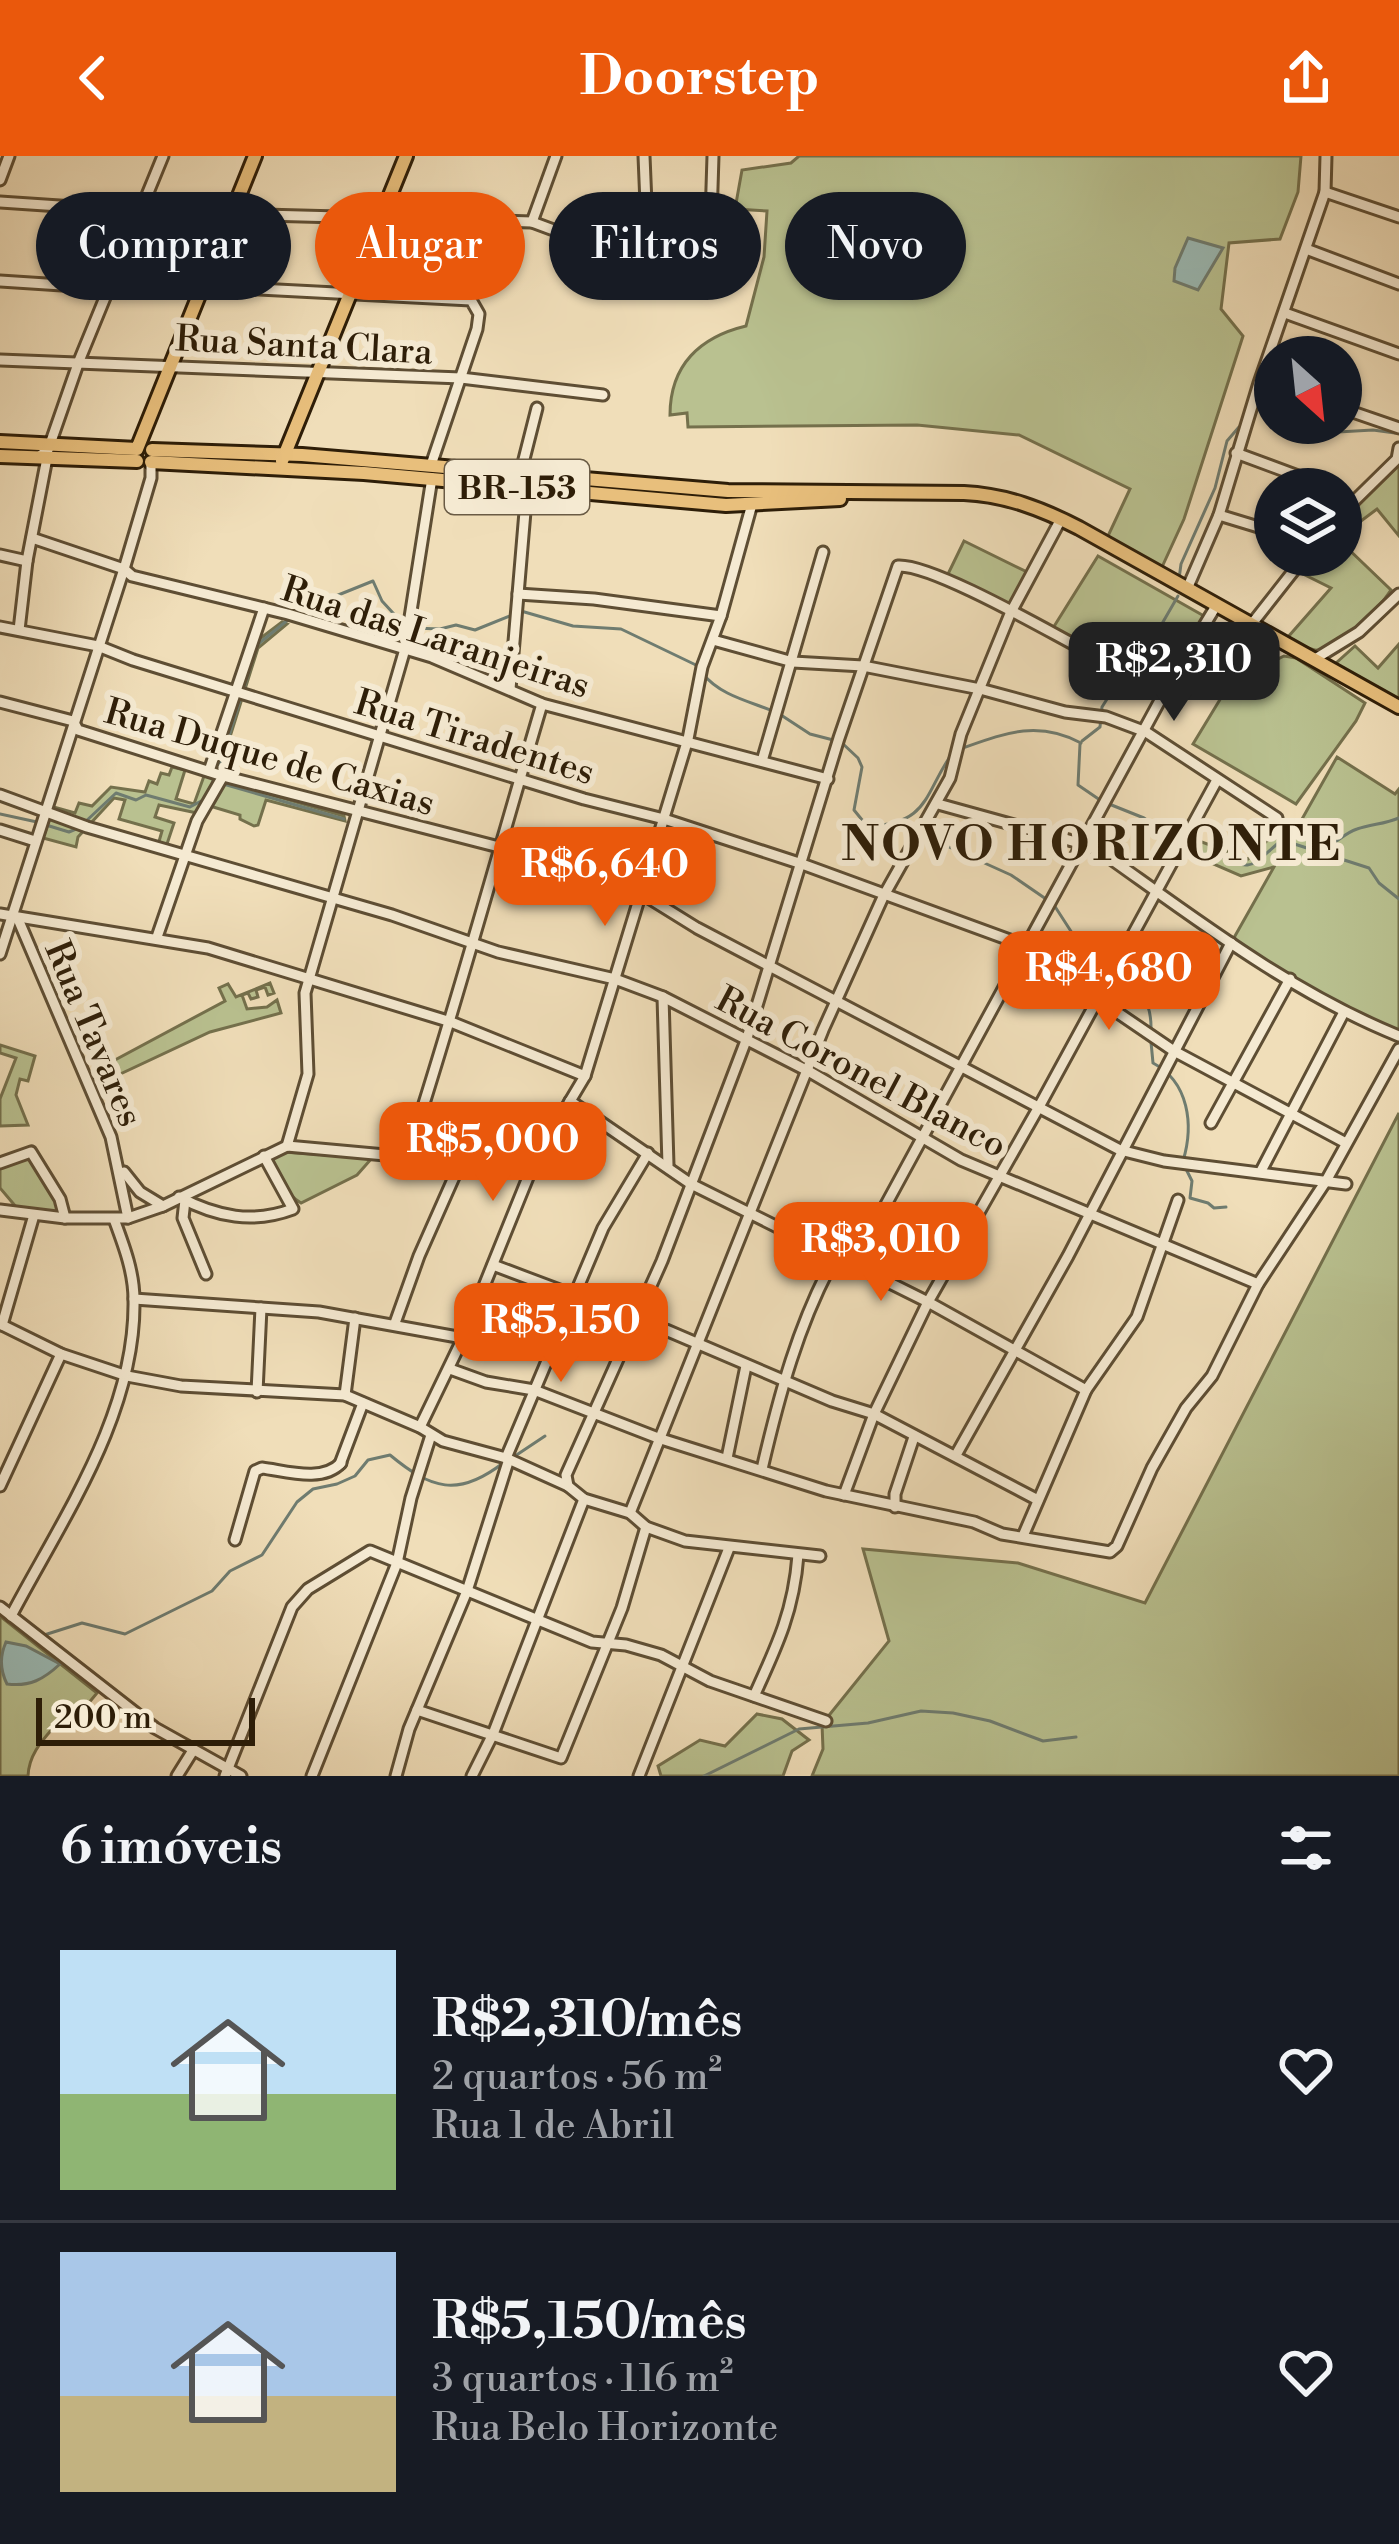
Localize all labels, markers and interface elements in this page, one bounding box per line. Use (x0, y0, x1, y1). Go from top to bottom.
text: Doorstep (579, 44, 820, 112)
icon: back (60, 45, 126, 111)
icon: share (1273, 45, 1339, 111)
chip: Comprar (36, 192, 291, 300)
chip: Alugar (315, 192, 525, 300)
chip: Filtros (549, 192, 761, 300)
chip: Novo (785, 192, 966, 300)
street label: Rua Santa Clara (174, 317, 434, 376)
north arrow (1254, 336, 1362, 444)
map controls (1254, 336, 1362, 576)
road number: BR-153 (445, 460, 589, 514)
button: layers (1254, 468, 1362, 576)
street label: Rua das Laranjeiras (275, 567, 595, 709)
pin: R$2,310 (1063, 622, 1285, 724)
text: R$2,310 (1096, 636, 1252, 685)
street label: Rua Tiradentes (349, 681, 599, 796)
street label: Rua Duque de Caxias (99, 690, 439, 827)
district label: NOVO HORIZONTE (841, 816, 1343, 876)
pin: R$6,640 (494, 827, 716, 929)
text: R$6,640 (521, 841, 689, 890)
pin: R$4,680 (998, 931, 1220, 1033)
street label: Rua Tavares (33, 934, 152, 1134)
text: R$4,680 (1025, 945, 1193, 994)
street label: Rua Coronel Blanco (708, 977, 1014, 1169)
pin: R$5,000 (382, 1102, 604, 1204)
text: R$5,000 (406, 1116, 580, 1165)
pin: R$3,010 (770, 1202, 992, 1304)
text: R$3,010 (801, 1216, 961, 1265)
pin: R$5,150 (450, 1283, 672, 1385)
text: R$5,150 (481, 1297, 641, 1346)
scale bar (36, 1692, 255, 1745)
text: 200 m (54, 1698, 152, 1739)
icon: filters (1273, 1815, 1339, 1881)
text: 6 imóveis (60, 1816, 282, 1880)
text: R$2,310/mês (432, 1989, 742, 2053)
icon: home (156, 1998, 300, 2142)
icon: heart (1273, 2037, 1339, 2103)
text: 2 quartos · 56 m² (432, 2053, 722, 2102)
text: Rua 1 de Abril (432, 2102, 674, 2151)
text: R$5,150/mês (432, 2291, 747, 2355)
icon: home (156, 2300, 300, 2444)
icon: heart (1273, 2339, 1339, 2405)
text: 3 quartos · 116 m² (432, 2355, 733, 2404)
text: Rua Belo Horizonte (432, 2404, 778, 2453)

